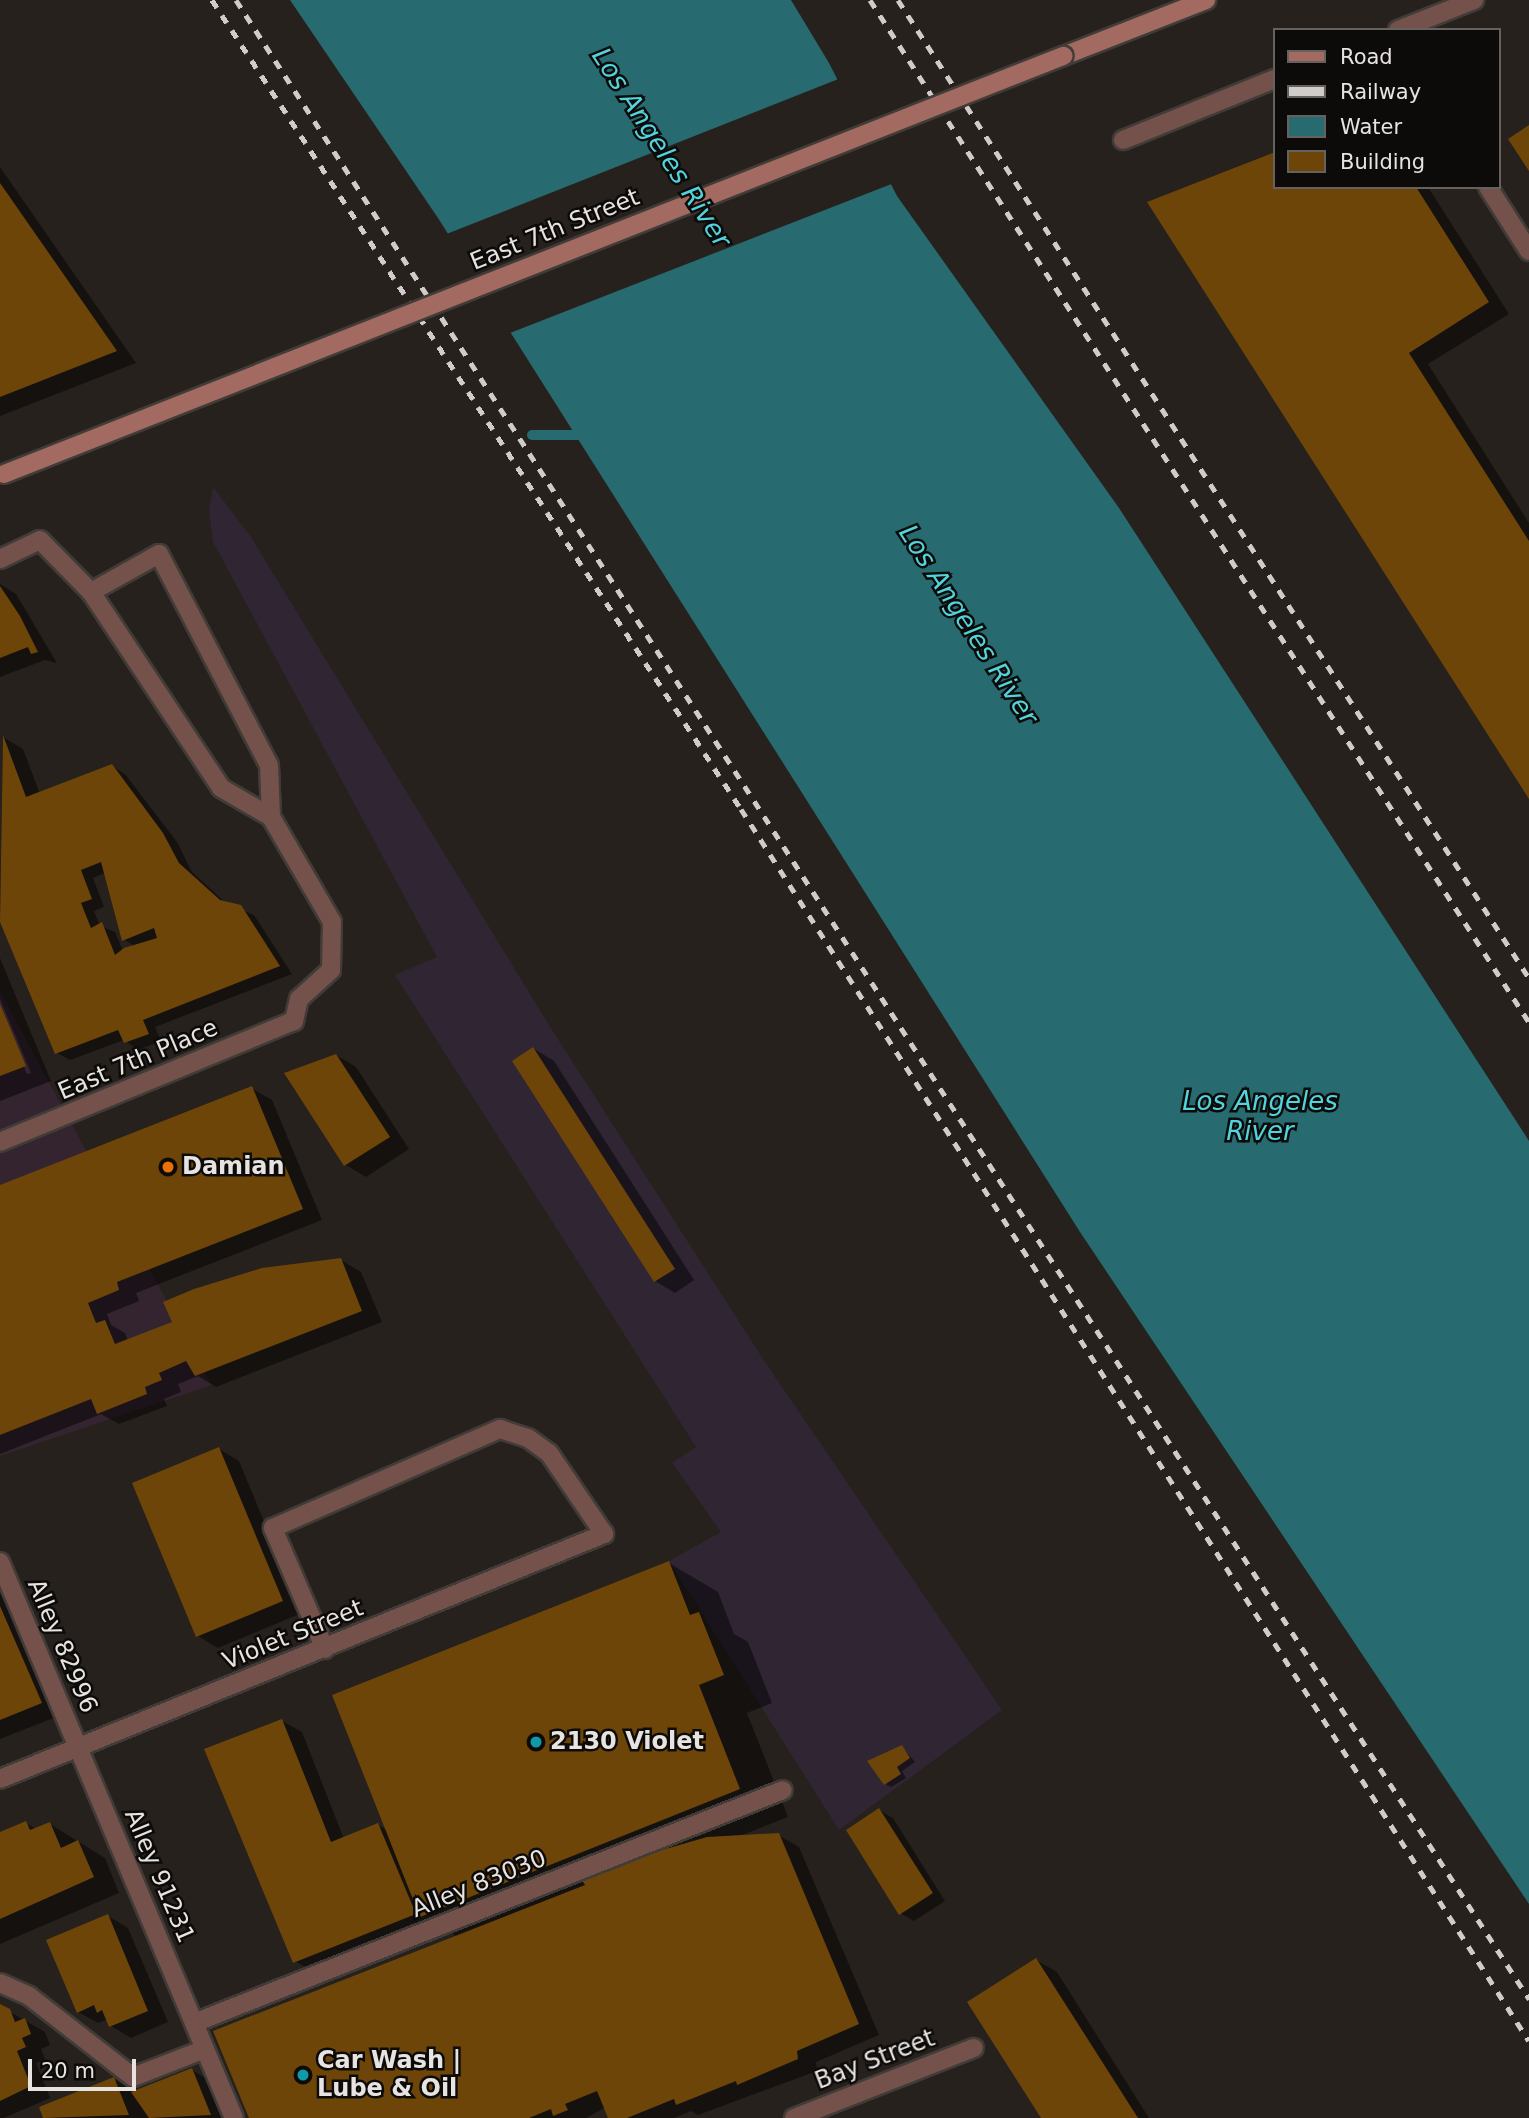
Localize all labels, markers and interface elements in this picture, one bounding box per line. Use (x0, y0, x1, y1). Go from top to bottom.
legend (1274, 28, 1501, 189)
water label: Los Angeles River (585, 42, 737, 254)
text: Road (1340, 45, 1393, 69)
text: Railway (1340, 80, 1421, 104)
text: Water (1340, 115, 1402, 139)
text: Building (1340, 150, 1425, 174)
street label: East 7th Street (466, 183, 644, 277)
water label: Los Angeles River (892, 519, 1044, 731)
street label: East 7th Place (54, 1013, 222, 1107)
water label: Los Angeles River (1182, 1086, 1338, 1148)
place label: Damian (182, 1153, 285, 1181)
marker: Damian (160, 1159, 176, 1175)
street label: Alley 82996 (21, 1575, 103, 1717)
street label: Violet Street (219, 1594, 367, 1676)
place label: 2130 Violet (550, 1728, 704, 1756)
marker: 2130 Violet (528, 1734, 544, 1750)
street label: Alley 91231 (118, 1805, 200, 1947)
street label: Alley 83030 (407, 1844, 551, 1924)
street label: Bay Street (811, 2024, 939, 2096)
scale bar (32, 2044, 140, 2088)
place label: Car Wash | Lube & Oil (317, 2047, 461, 2103)
text: 20 m (41, 2059, 95, 2083)
marker: Car Wash | Lube & Oil (295, 2067, 311, 2083)

